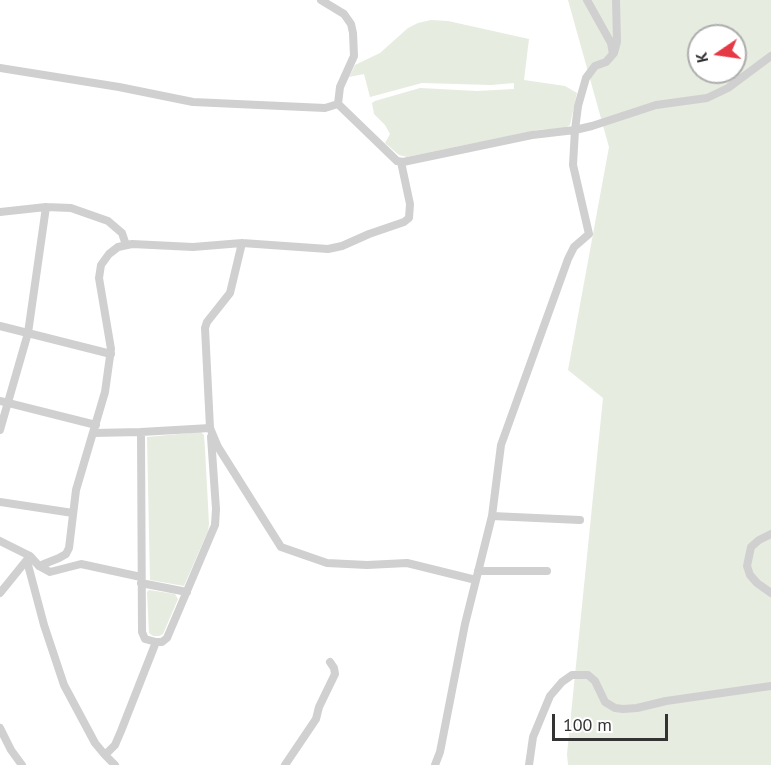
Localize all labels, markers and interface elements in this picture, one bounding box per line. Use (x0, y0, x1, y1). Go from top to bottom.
north arrow (687, 24, 747, 84)
text: K (691, 51, 712, 65)
scale bar (555, 702, 670, 740)
text: 100 m (563, 713, 612, 736)

